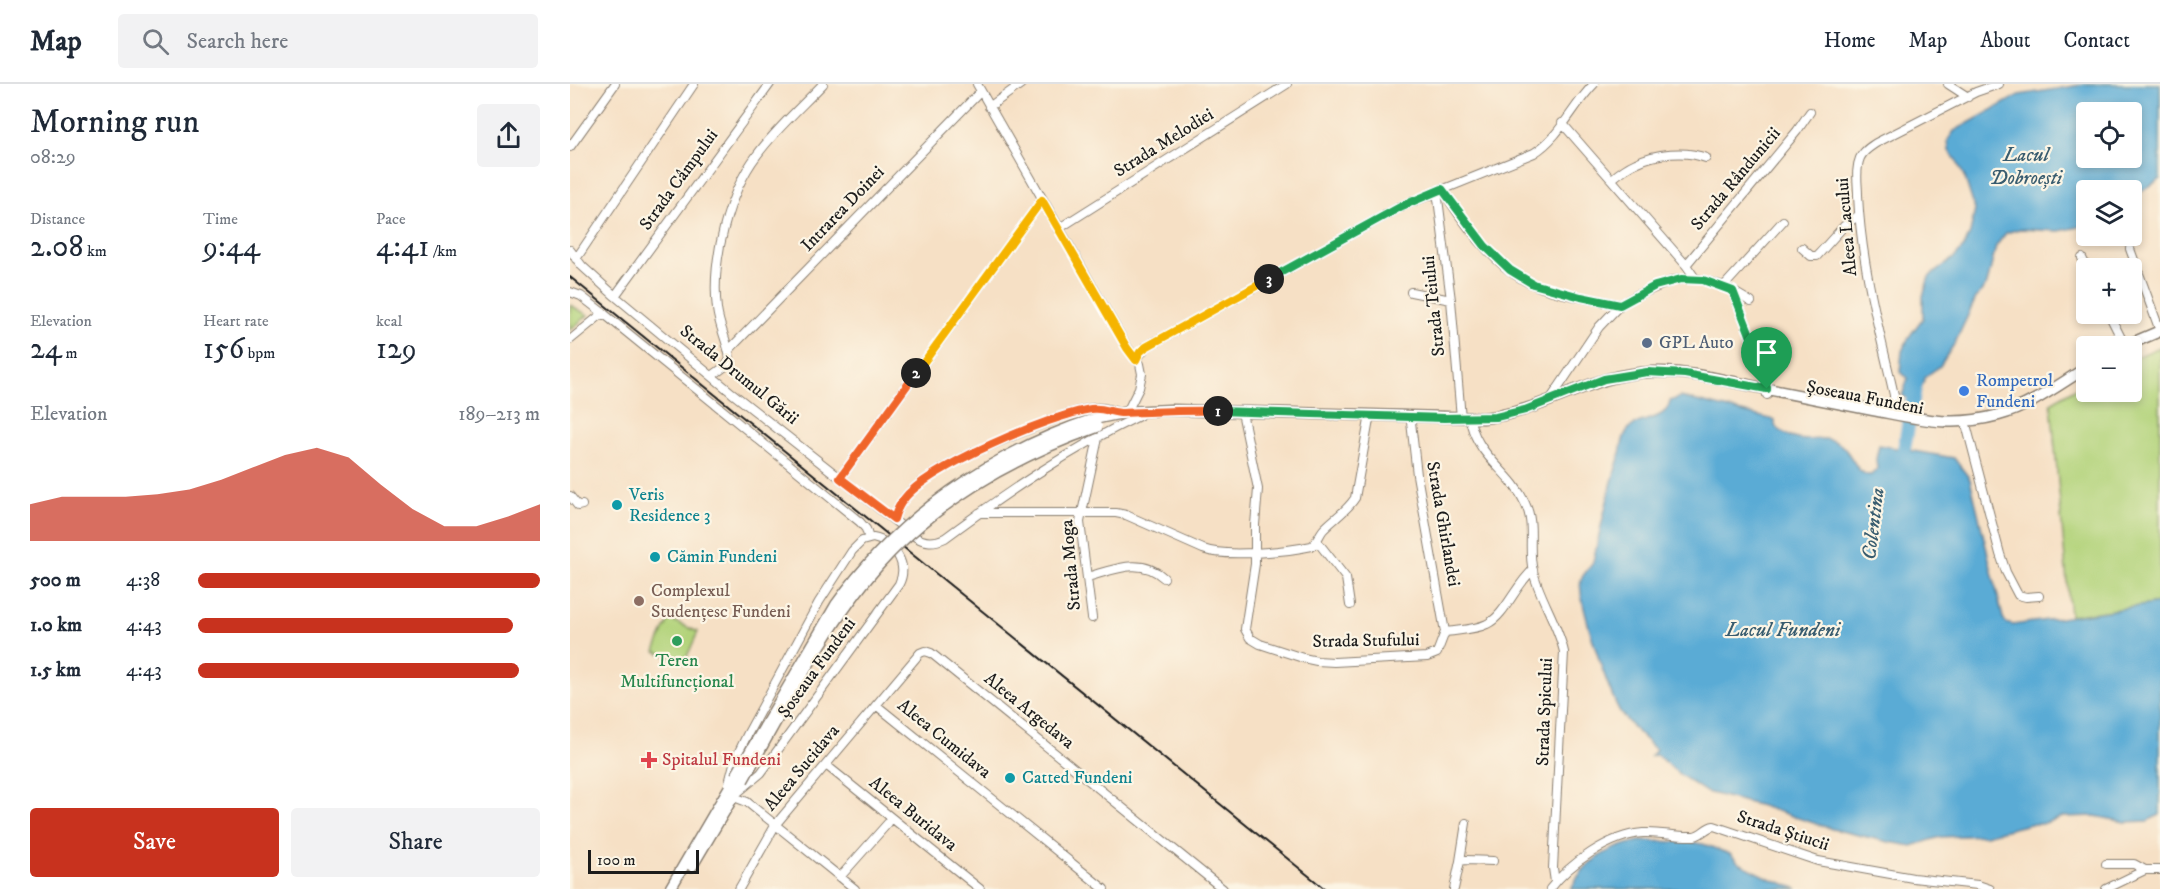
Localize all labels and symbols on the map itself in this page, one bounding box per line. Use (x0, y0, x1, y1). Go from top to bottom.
street label: Strada Melodiei (1110, 104, 1218, 182)
street label: Strada Rândunicii (1687, 123, 1785, 235)
street label: Strada Câmpului (635, 125, 723, 235)
water label: Lacul Dobroești (1990, 143, 2064, 191)
street label: Intrarea Doinei (797, 162, 889, 256)
street label: Aleea Lacului (1832, 177, 1862, 277)
street label: Strada Teiului (1418, 254, 1450, 358)
pin: 3 (1254, 264, 1284, 294)
street label: Strada Drumul Gării (675, 320, 803, 430)
pin (1741, 327, 1792, 389)
place label: GPL Auto (1659, 332, 1734, 354)
marker: GPL Auto (1640, 336, 1654, 350)
pin: 2 (901, 358, 931, 388)
place label: Rompetrol Fundeni (1976, 370, 2054, 413)
street label: Șoseaua Fundeni (1805, 376, 1925, 420)
marker: Rompetrol Fundeni (1957, 384, 1971, 398)
pin: 1 (1203, 396, 1233, 426)
street label: Strada Ghirlandei (1421, 460, 1465, 588)
place label: Veris Residence 3 (628, 484, 711, 527)
water label: Colentina (1857, 487, 1891, 561)
marker: Veris Residence 3 (610, 498, 624, 512)
street label: Strada Moga (1056, 518, 1086, 611)
place label: Cămin Fundeni (667, 546, 777, 568)
marker: Cămin Fundeni (648, 550, 662, 564)
place label: Complexul Studențesc Fundeni (651, 580, 791, 623)
marker: Complexul Studențesc Fundeni (632, 594, 646, 608)
street label: Șoseaua Fundeni (773, 614, 861, 722)
water label: Lacul Fundeni (1725, 618, 1842, 643)
street label: Strada Stufului (1312, 629, 1420, 653)
marker: Teren Multifuncțional (670, 634, 684, 648)
place label: Teren Multifuncțional (620, 650, 734, 693)
street label: Strada Spicului (1532, 658, 1558, 766)
street label: Aleea Argedava (979, 668, 1079, 754)
street label: Aleea Cumidava (893, 695, 996, 784)
street label: Aleea Sucidava (760, 720, 845, 816)
place label: Spitalul Fundeni (662, 749, 781, 771)
marker: Spitalul Fundeni (640, 751, 658, 769)
place label: Catted Fundeni (1022, 767, 1133, 789)
marker: Catted Fundeni (1003, 771, 1017, 785)
street label: Aleea Buridava (865, 772, 962, 856)
street label: Strada Știucii (1734, 806, 1832, 856)
scale bar (588, 847, 699, 874)

